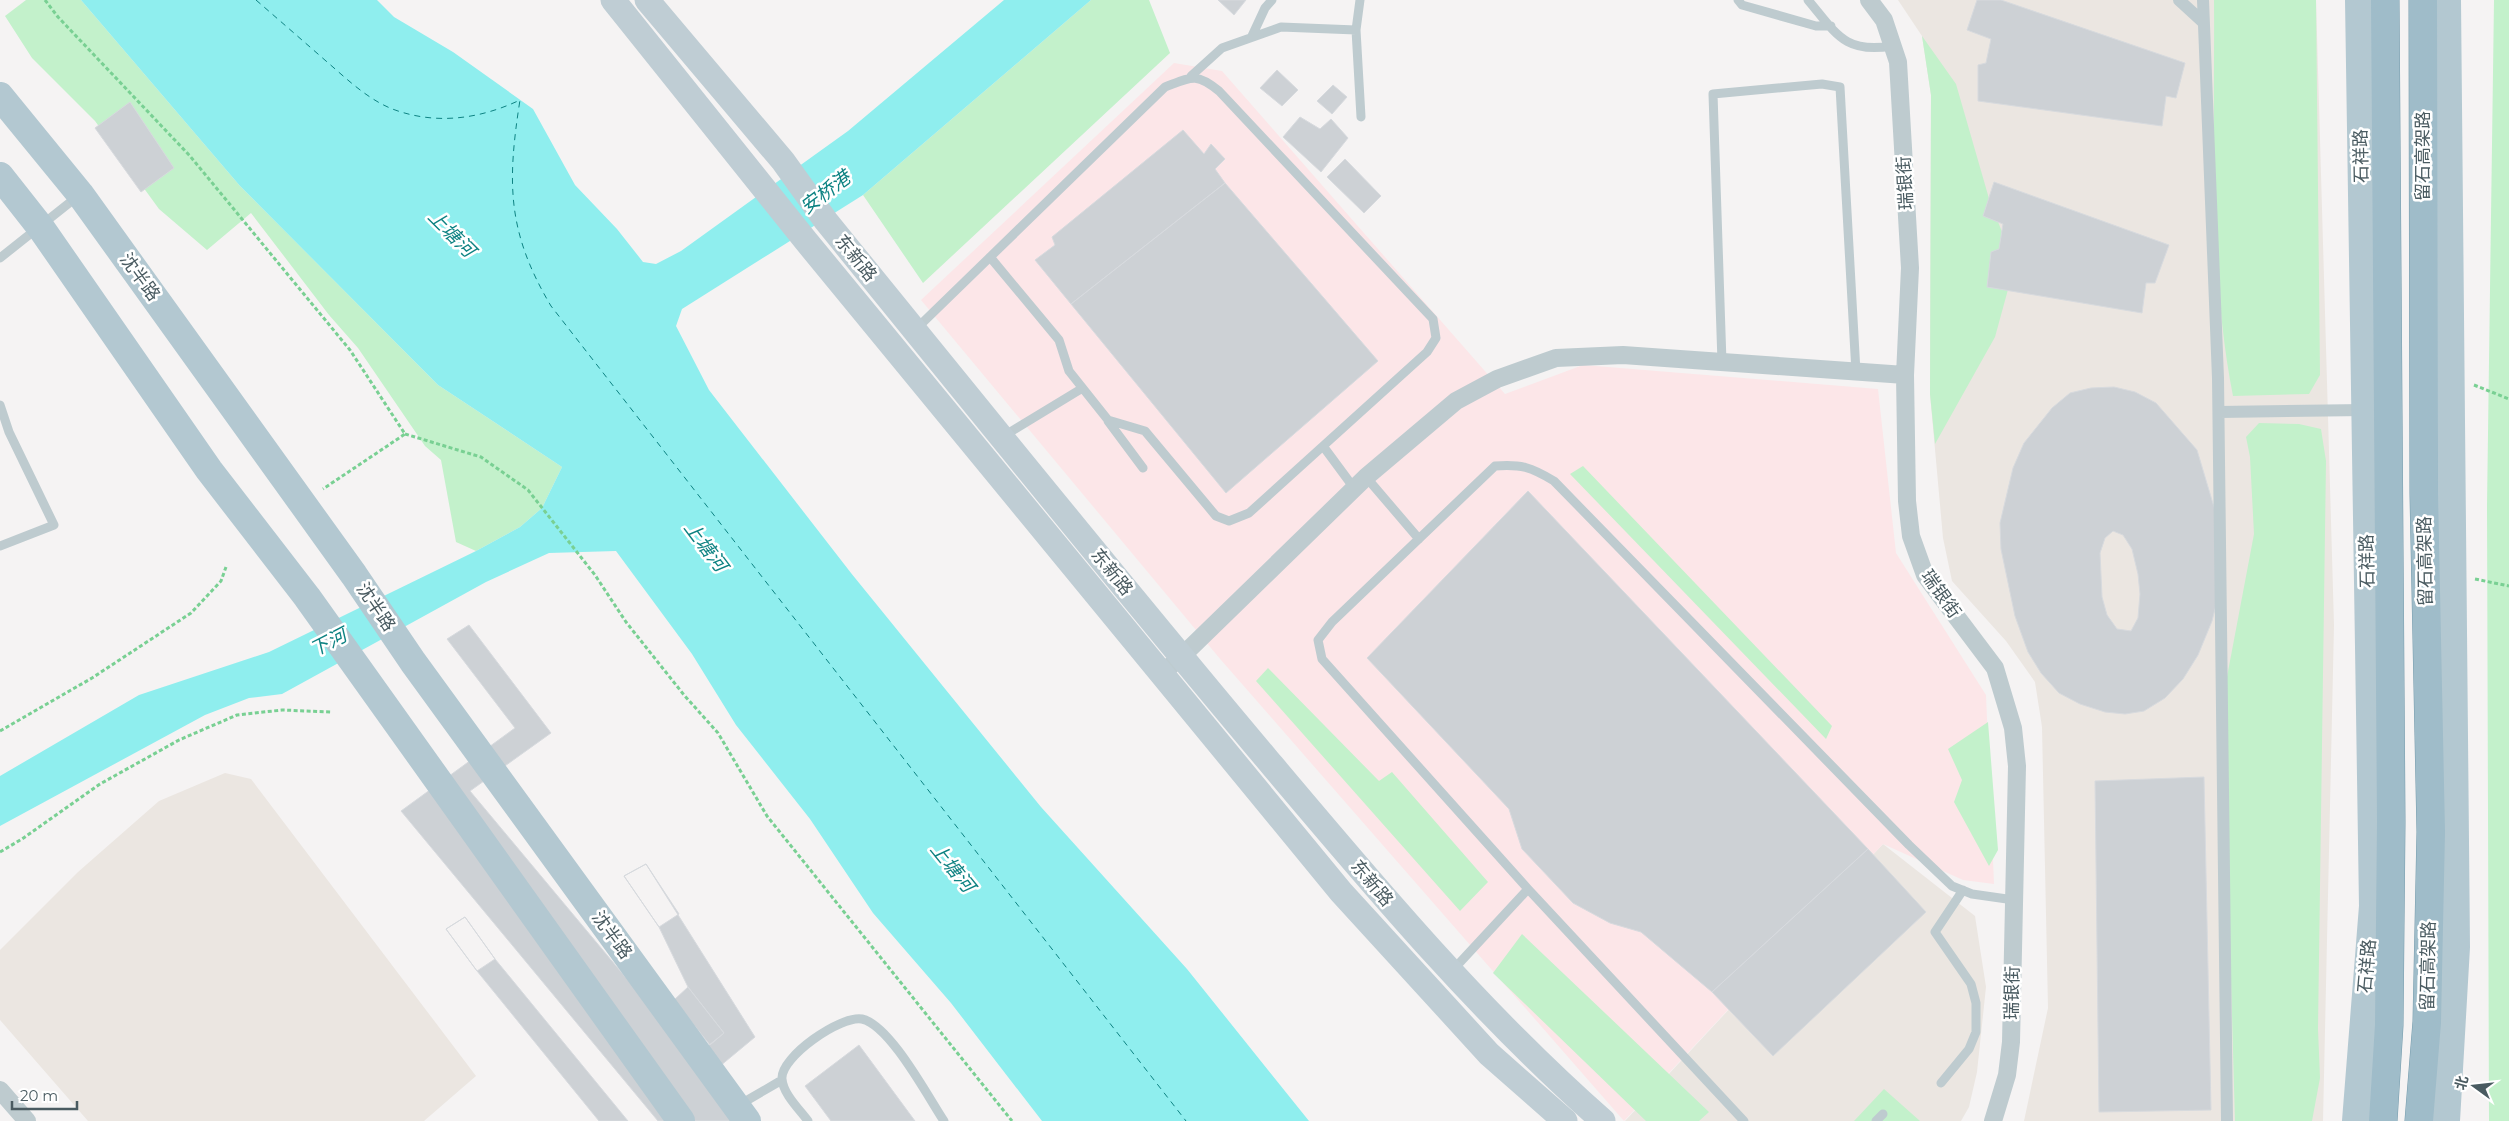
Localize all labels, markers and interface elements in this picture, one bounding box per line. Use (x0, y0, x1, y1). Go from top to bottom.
street label: 留石高架路 (2412, 111, 2434, 201)
street label: 石祥路 (2350, 129, 2372, 183)
street label: 瑞银街 (1893, 155, 1917, 211)
water label: 安桥港 (796, 164, 857, 219)
water label: 上塘河 (423, 205, 483, 264)
street label: 东新路 (830, 230, 882, 286)
street label: 沈半路 (115, 249, 165, 305)
street label: 留石高架路 (2413, 516, 2437, 606)
water label: 上塘河 (679, 517, 734, 579)
street label: 石祥路 (2356, 534, 2378, 588)
street label: 东新路 (1086, 544, 1138, 600)
street label: 瑞银街 (1917, 566, 1965, 622)
street label: 沈半路 (352, 578, 400, 636)
water label: 下河 (306, 622, 354, 661)
water label: 上塘河 (926, 838, 982, 900)
street label: 东新路 (1346, 855, 1398, 911)
street label: 沈半路 (587, 907, 637, 963)
street label: 留石高架路 (2416, 921, 2440, 1011)
street label: 石祥路 (2354, 938, 2380, 994)
street label: 瑞银街 (2001, 966, 2023, 1020)
north arrow (2449, 1061, 2499, 1111)
text: 北 (2451, 1074, 2472, 1092)
scale bar (12, 1078, 78, 1110)
text: 20 m (20, 1086, 58, 1105)

